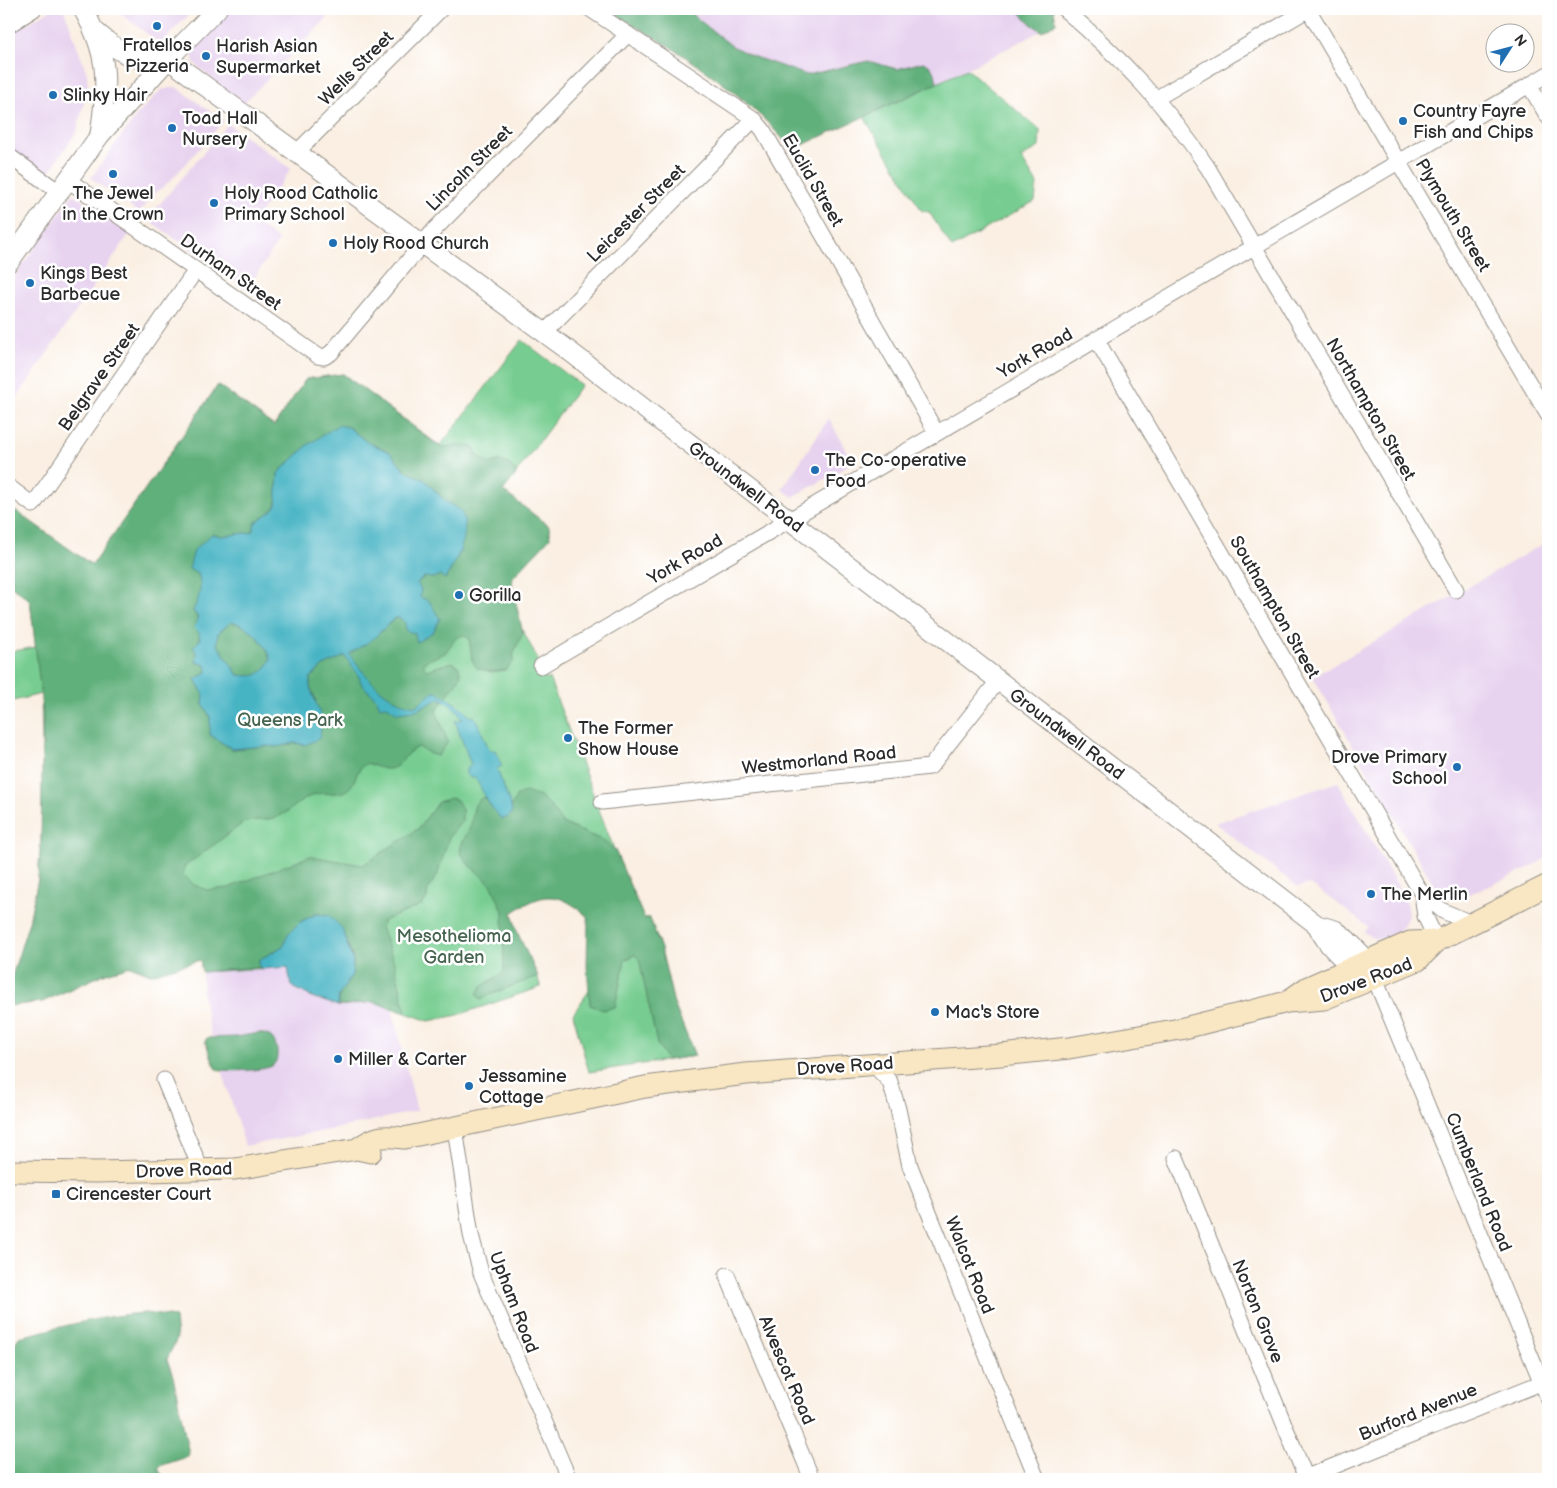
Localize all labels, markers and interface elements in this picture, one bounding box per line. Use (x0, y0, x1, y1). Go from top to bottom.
marker: Fratellos Pizzeria (151, 20, 163, 32)
north arrow (1484, 22, 1534, 72)
street label: Wells Street (315, 26, 398, 110)
text: N (1510, 31, 1530, 50)
place label: Fratellos Pizzeria (122, 35, 192, 77)
place label: Harish Asian Supermarket (216, 36, 321, 78)
marker: Harish Asian Supermarket (200, 50, 212, 62)
place label: Slinky Hair (63, 85, 148, 106)
marker: Slinky Hair (47, 89, 59, 101)
place label: Country Fayre Fish and Chips (1413, 101, 1534, 143)
place label: Toad Hall Nursery (182, 108, 258, 150)
marker: Country Fayre Fish and Chips (1397, 115, 1409, 127)
street label: Lincoln Street (422, 121, 517, 216)
marker: Toad Hall Nursery (166, 122, 178, 134)
street label: Euclid Street (778, 130, 848, 231)
street label: Plymouth Street (1411, 155, 1495, 276)
street label: Leicester Street (583, 160, 690, 267)
marker: The Jewel in the Crown (107, 168, 119, 180)
place label: The Jewel in the Crown (62, 183, 164, 225)
place label: Holy Rood Catholic Primary School (224, 183, 378, 225)
marker: Holy Rood Catholic Primary School (208, 197, 220, 209)
street label: Durham Street (176, 230, 286, 315)
place label: Holy Rood Church (343, 233, 489, 254)
marker: Holy Rood Church (327, 237, 339, 249)
place label: Kings Best Barbecue (40, 263, 128, 305)
marker: Kings Best Barbecue (24, 277, 36, 289)
street label: Belgrave Street (54, 319, 145, 435)
street label: York Road (993, 324, 1076, 384)
street label: Northampton Street (1321, 334, 1420, 484)
street label: Groundwell Road (684, 437, 807, 537)
place label: The Co-operative Food (825, 450, 967, 492)
marker: The Co-operative Food (809, 464, 821, 476)
street label: York Road (643, 530, 726, 590)
street label: Southampton Street (1225, 532, 1324, 683)
place label: Gorilla (469, 585, 522, 606)
marker: Gorilla (453, 589, 465, 601)
street label: Groundwell Road (1005, 684, 1128, 784)
park label: Queens Park (237, 710, 343, 731)
place label: The Former Show House (578, 718, 679, 760)
marker: The Former Show House (562, 732, 574, 744)
street label: Westmorland Road (741, 742, 897, 779)
place label: Drove Primary School (1331, 747, 1448, 789)
marker: Drove Primary School (1451, 761, 1463, 773)
place label: The Merlin (1381, 884, 1468, 905)
marker: The Merlin (1365, 888, 1377, 900)
park label: Mesothelioma Garden (397, 926, 511, 968)
street label: Drove Road (1317, 953, 1415, 1008)
place label: Mac's Store (945, 1002, 1040, 1023)
marker: Mac's Store (929, 1006, 941, 1018)
place label: Miller & Carter (348, 1049, 467, 1070)
marker: Miller & Carter (332, 1053, 344, 1065)
street label: Drove Road (796, 1053, 894, 1080)
place label: Jessamine Cottage (479, 1066, 567, 1108)
marker: Jessamine Cottage (463, 1080, 475, 1092)
street label: Cumberland Road (1441, 1110, 1516, 1255)
street label: Drove Road (135, 1158, 233, 1183)
place label: Cirencester Court (66, 1184, 212, 1205)
marker: Cirencester Court (50, 1188, 62, 1200)
street label: Walcot Road (941, 1214, 999, 1317)
street label: Upham Road (485, 1248, 543, 1356)
street label: Norton Grove (1227, 1256, 1288, 1366)
street label: Alvescot Road (754, 1312, 819, 1428)
street label: Burford Avenue (1356, 1379, 1481, 1446)

